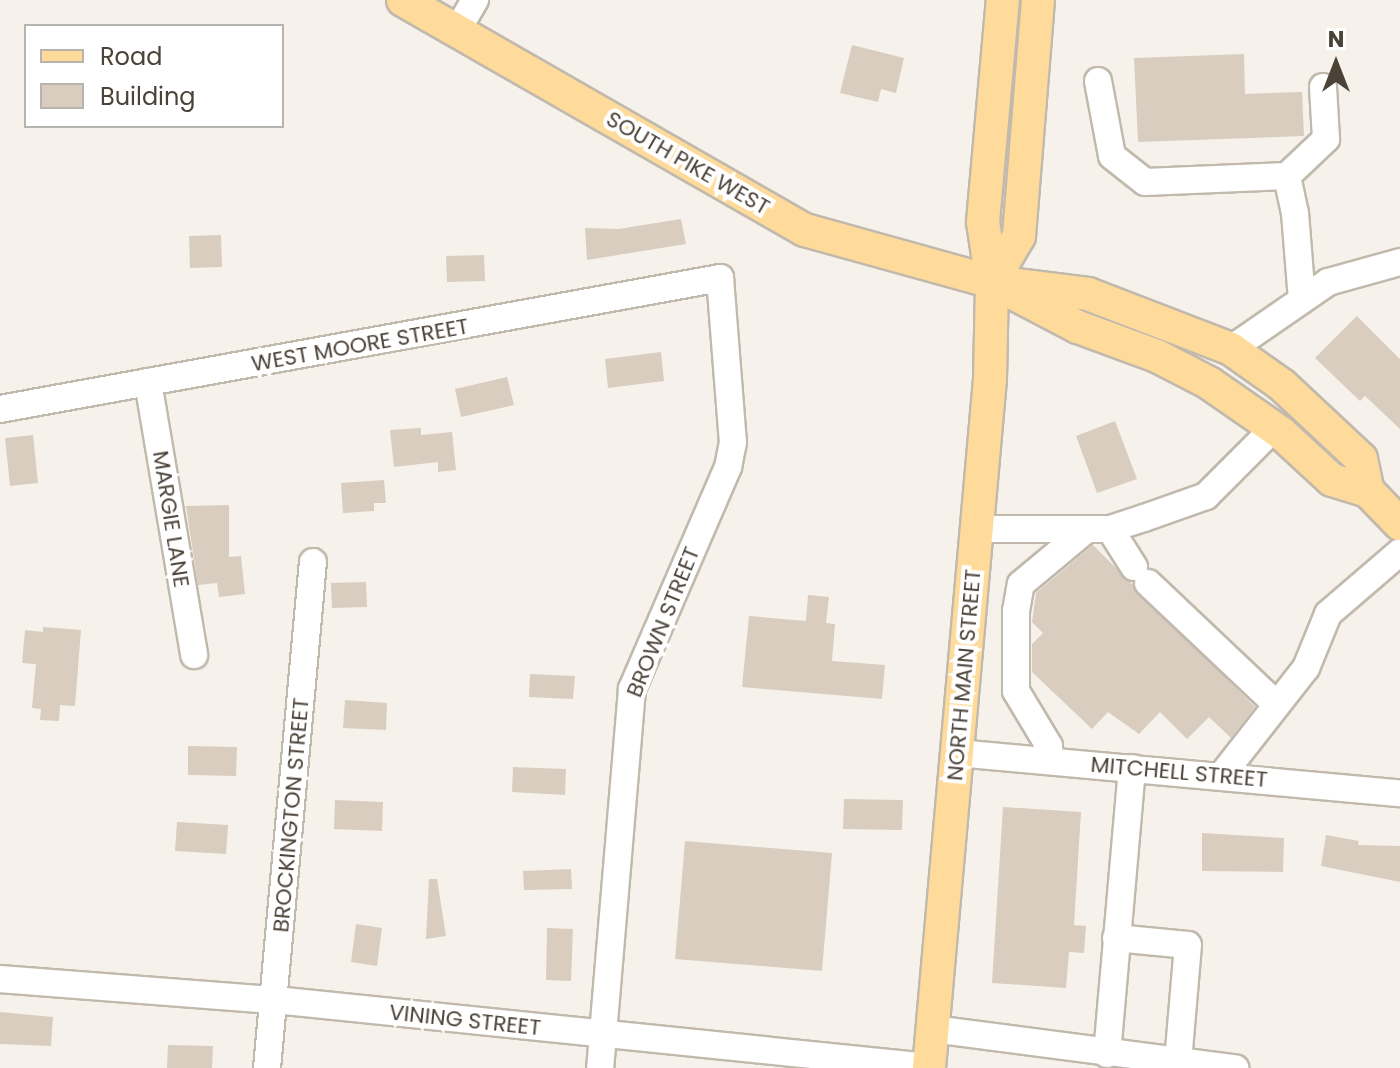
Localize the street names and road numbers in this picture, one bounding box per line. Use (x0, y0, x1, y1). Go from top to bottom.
street label: SOUTH PIKE WEST (602, 106, 774, 220)
street label: WEST MOORE STREET (249, 313, 471, 377)
street label: MARGIE LANE (147, 449, 195, 589)
street label: BROWN STREET (621, 543, 705, 701)
street label: NORTH MAIN STREET (942, 568, 986, 782)
street label: BROCKINGTON STREET (268, 697, 314, 933)
street label: MITCHELL STREET (1090, 751, 1268, 793)
street label: VINING STREET (388, 999, 542, 1041)

